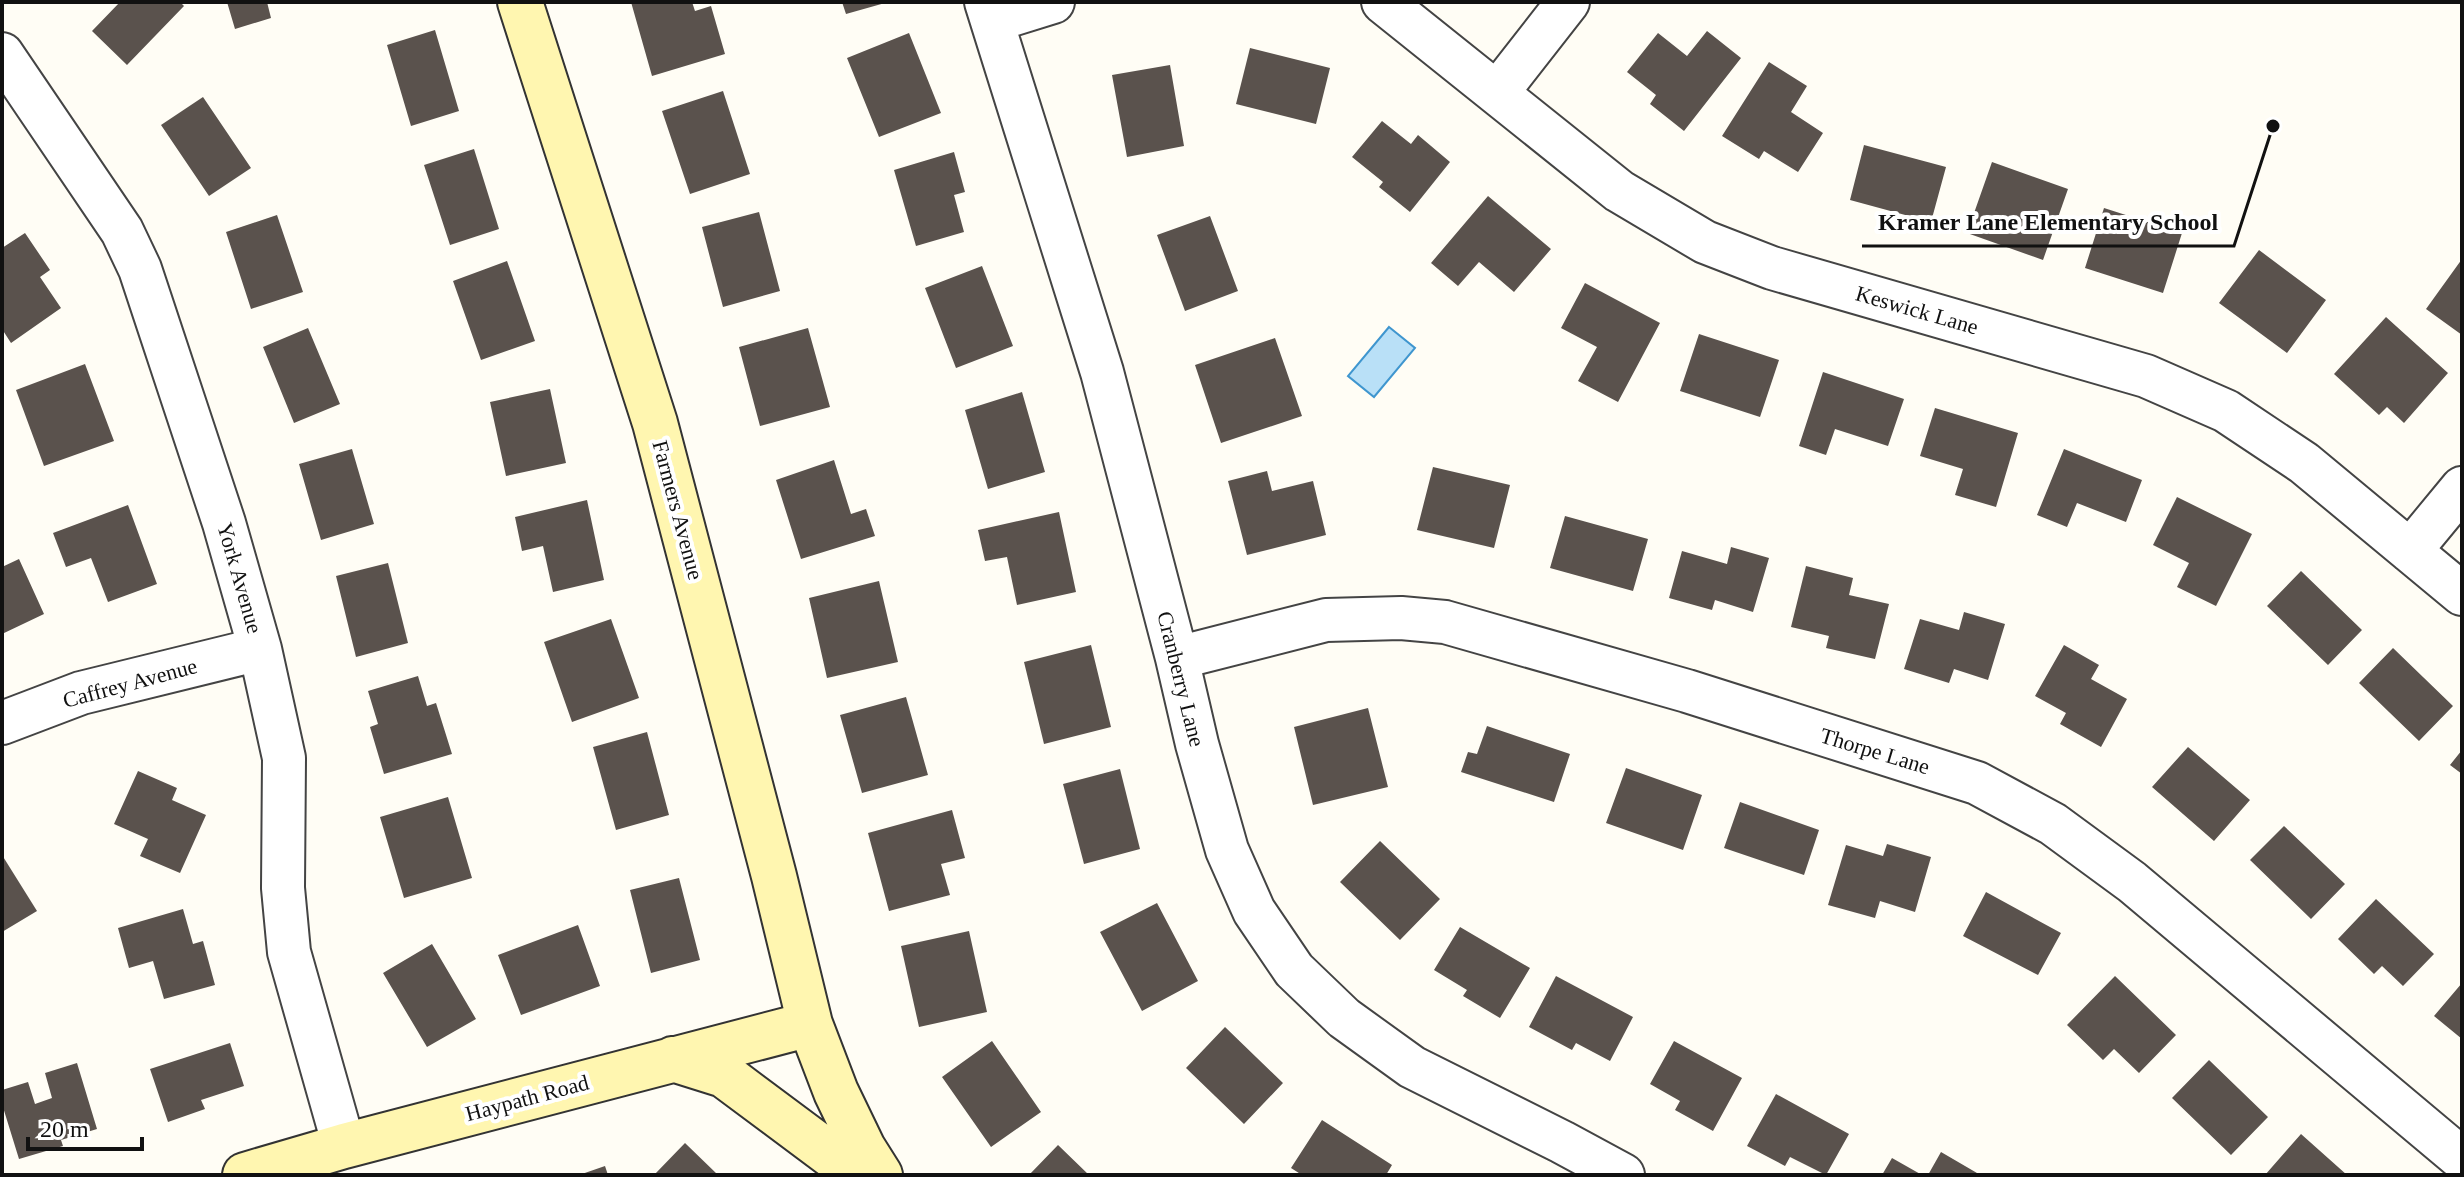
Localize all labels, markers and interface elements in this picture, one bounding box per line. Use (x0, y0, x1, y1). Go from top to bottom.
callout: Kramer Lane Elementary School (1862, 198, 2234, 246)
text: Kramer Lane Elementary School (1878, 209, 2218, 235)
street label: Keswick Lane (1853, 281, 1981, 339)
street label: Farmers Avenue (647, 438, 709, 582)
street label: York Avenue (212, 520, 268, 636)
street label: Cranberry Lane (1152, 609, 1210, 749)
street label: Caffrey Avenue (60, 653, 200, 713)
street label: Thorpe Lane (1817, 723, 1933, 779)
street label: Haypath Road (463, 1070, 591, 1126)
scale bar (28, 1101, 142, 1151)
text: 20 m (40, 1116, 89, 1142)

